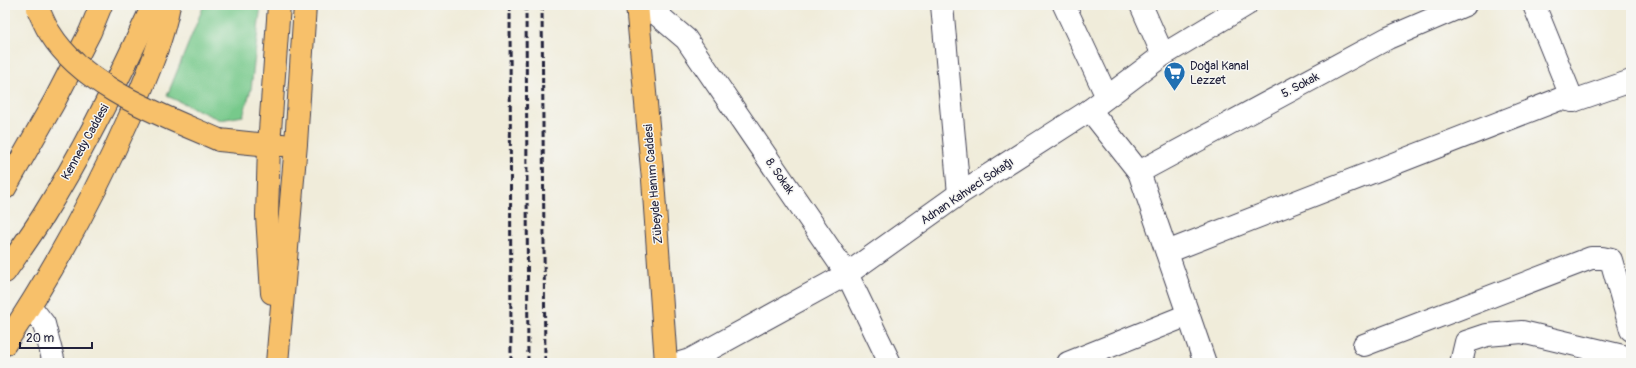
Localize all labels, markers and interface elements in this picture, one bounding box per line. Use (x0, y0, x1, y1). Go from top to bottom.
place label: Doğal Kanal Lezzet (1190, 59, 1249, 88)
supermarket icon: Doğal Kanal Lezzet (1162, 60, 1188, 93)
street label: 5. Sokak (1279, 69, 1322, 102)
street label: Kennedy Caddesi (58, 102, 112, 183)
street label: Zübeyde Hanım Caddesi (641, 123, 666, 244)
street label: 8. Sokak (762, 155, 797, 197)
street label: Adnan Kahveci Sokağı (918, 155, 1017, 228)
scale bar (20, 324, 92, 350)
text: 20 m (26, 331, 55, 346)

